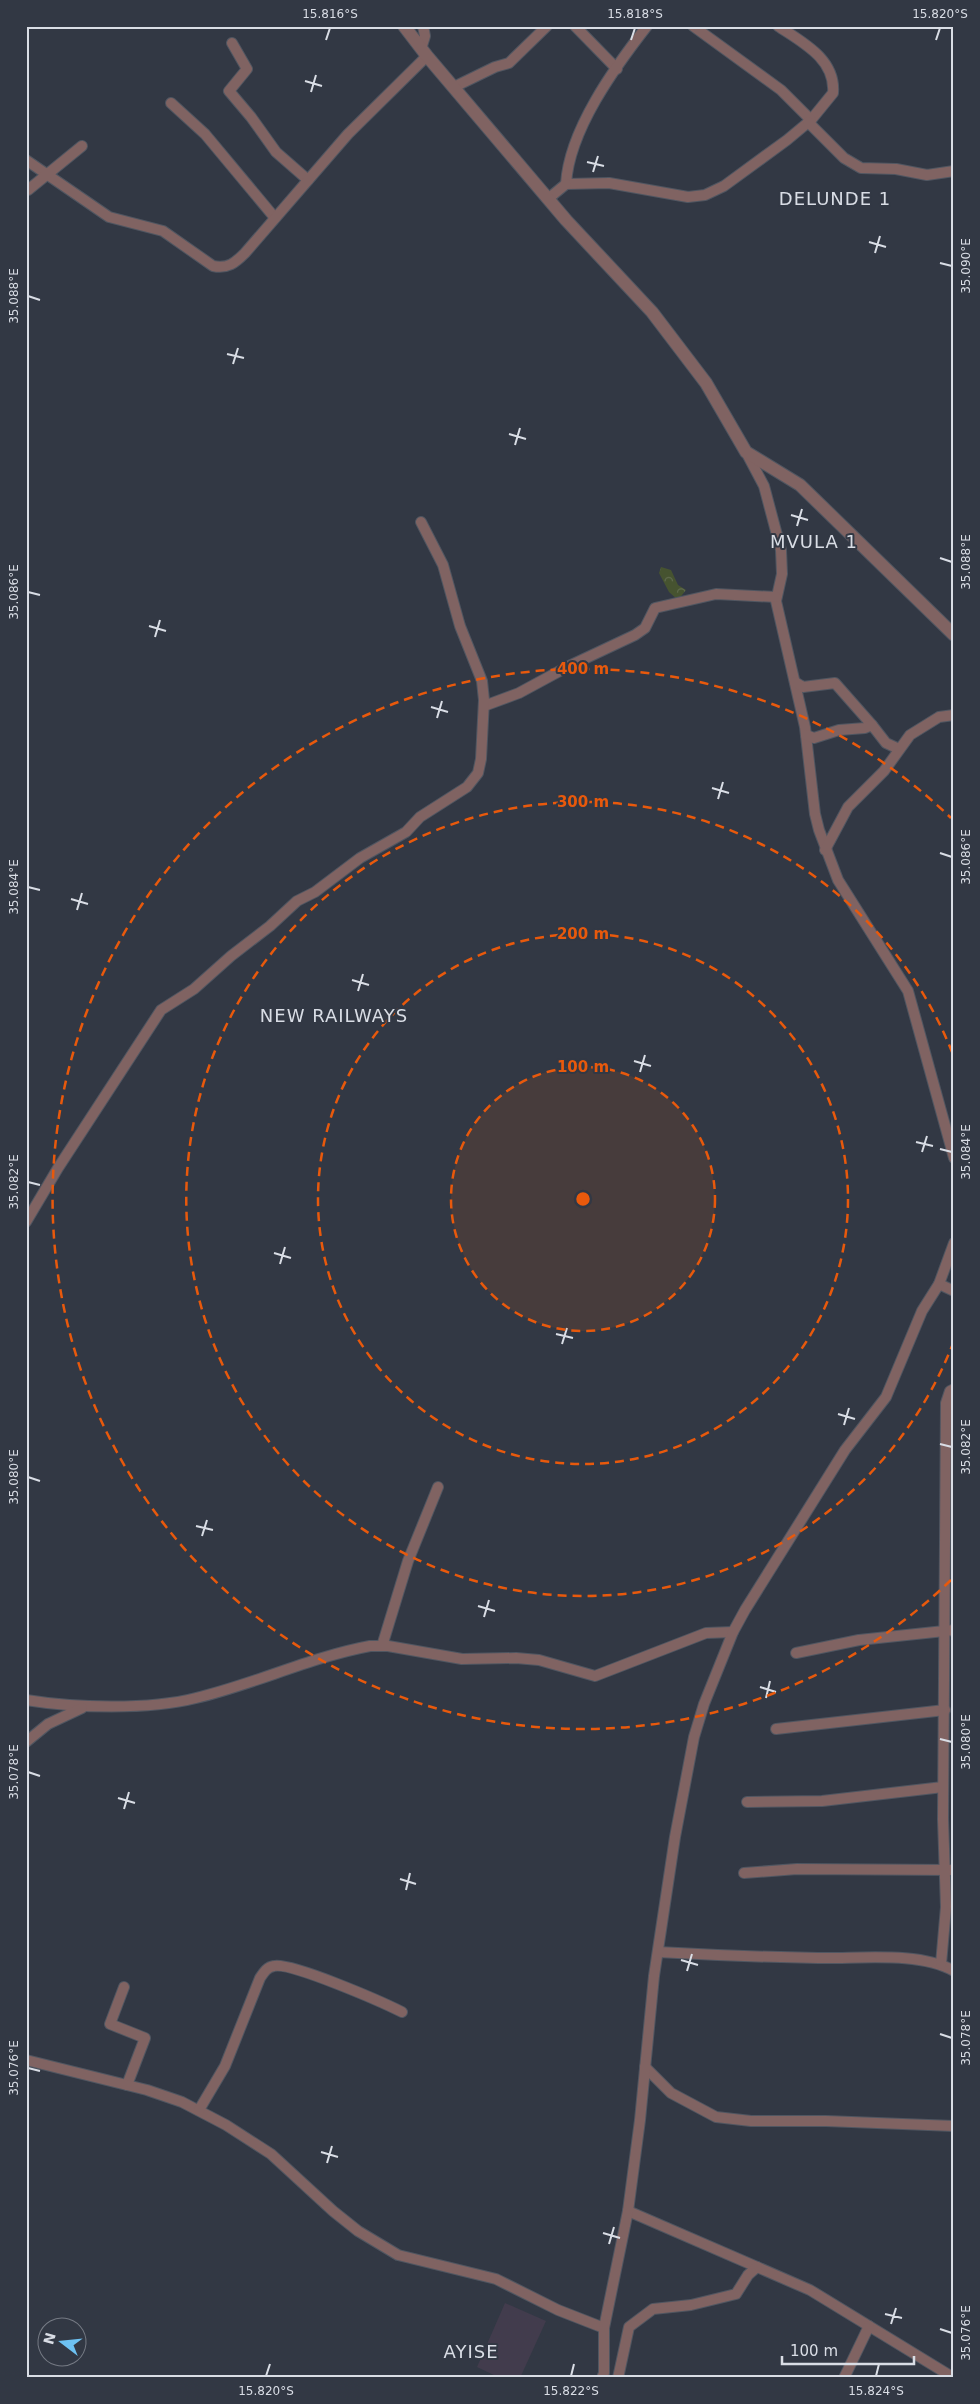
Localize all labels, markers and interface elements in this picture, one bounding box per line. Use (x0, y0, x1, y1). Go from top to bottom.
text: 15.816°S (302, 7, 358, 21)
text: 15.818°S (607, 7, 663, 21)
text: 15.820°S (912, 7, 968, 21)
district label: DELUNDE 1 (779, 188, 891, 209)
text: 35.090°E (959, 238, 973, 294)
text: 35.088°E (7, 268, 21, 324)
district label: MVULA 1 (770, 531, 858, 552)
text: 35.088°E (959, 534, 973, 590)
text: 35.086°E (7, 564, 21, 620)
text: 400 m (557, 660, 609, 678)
text: 300 m (557, 793, 609, 811)
text: 35.086°E (959, 829, 973, 885)
text: 35.084°E (7, 859, 21, 915)
text: 200 m (557, 925, 609, 943)
district label: NEW RAILWAYS (260, 1005, 408, 1026)
text: 100 m (557, 1058, 609, 1076)
text: 35.084°E (959, 1124, 973, 1180)
text: 35.082°E (7, 1154, 21, 1210)
centre of rings (574, 1190, 592, 1208)
text: 35.082°E (959, 1419, 973, 1475)
text: 35.080°E (7, 1449, 21, 1505)
text: 35.080°E (959, 1714, 973, 1770)
text: 35.078°E (7, 1744, 21, 1800)
text: 35.078°E (959, 2010, 973, 2066)
text: 35.076°E (7, 2040, 21, 2096)
text: 35.076°E (959, 2305, 973, 2361)
north arrow (38, 2316, 88, 2366)
text: N (40, 2331, 59, 2346)
scale bar (782, 2334, 915, 2366)
district label: AYISE (443, 2341, 499, 2362)
text: 100 m (790, 2342, 838, 2360)
text: 15.820°S (238, 2384, 294, 2398)
text: 15.822°S (543, 2384, 599, 2398)
text: 15.824°S (848, 2384, 904, 2398)

